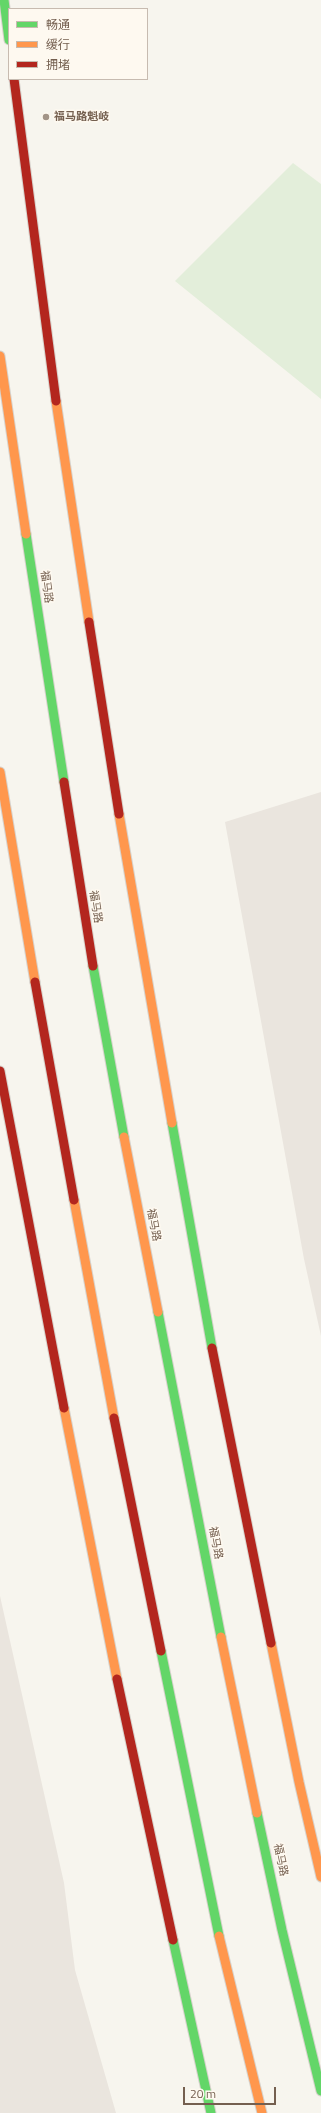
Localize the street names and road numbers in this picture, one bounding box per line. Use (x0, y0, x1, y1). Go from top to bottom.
street label: 福马路 (37, 570, 55, 604)
street label: 福马路 (86, 890, 104, 924)
street label: 福马路 (143, 1208, 163, 1242)
street label: 福马路 (205, 1526, 225, 1560)
street label: 福马路 (270, 1842, 290, 1878)

